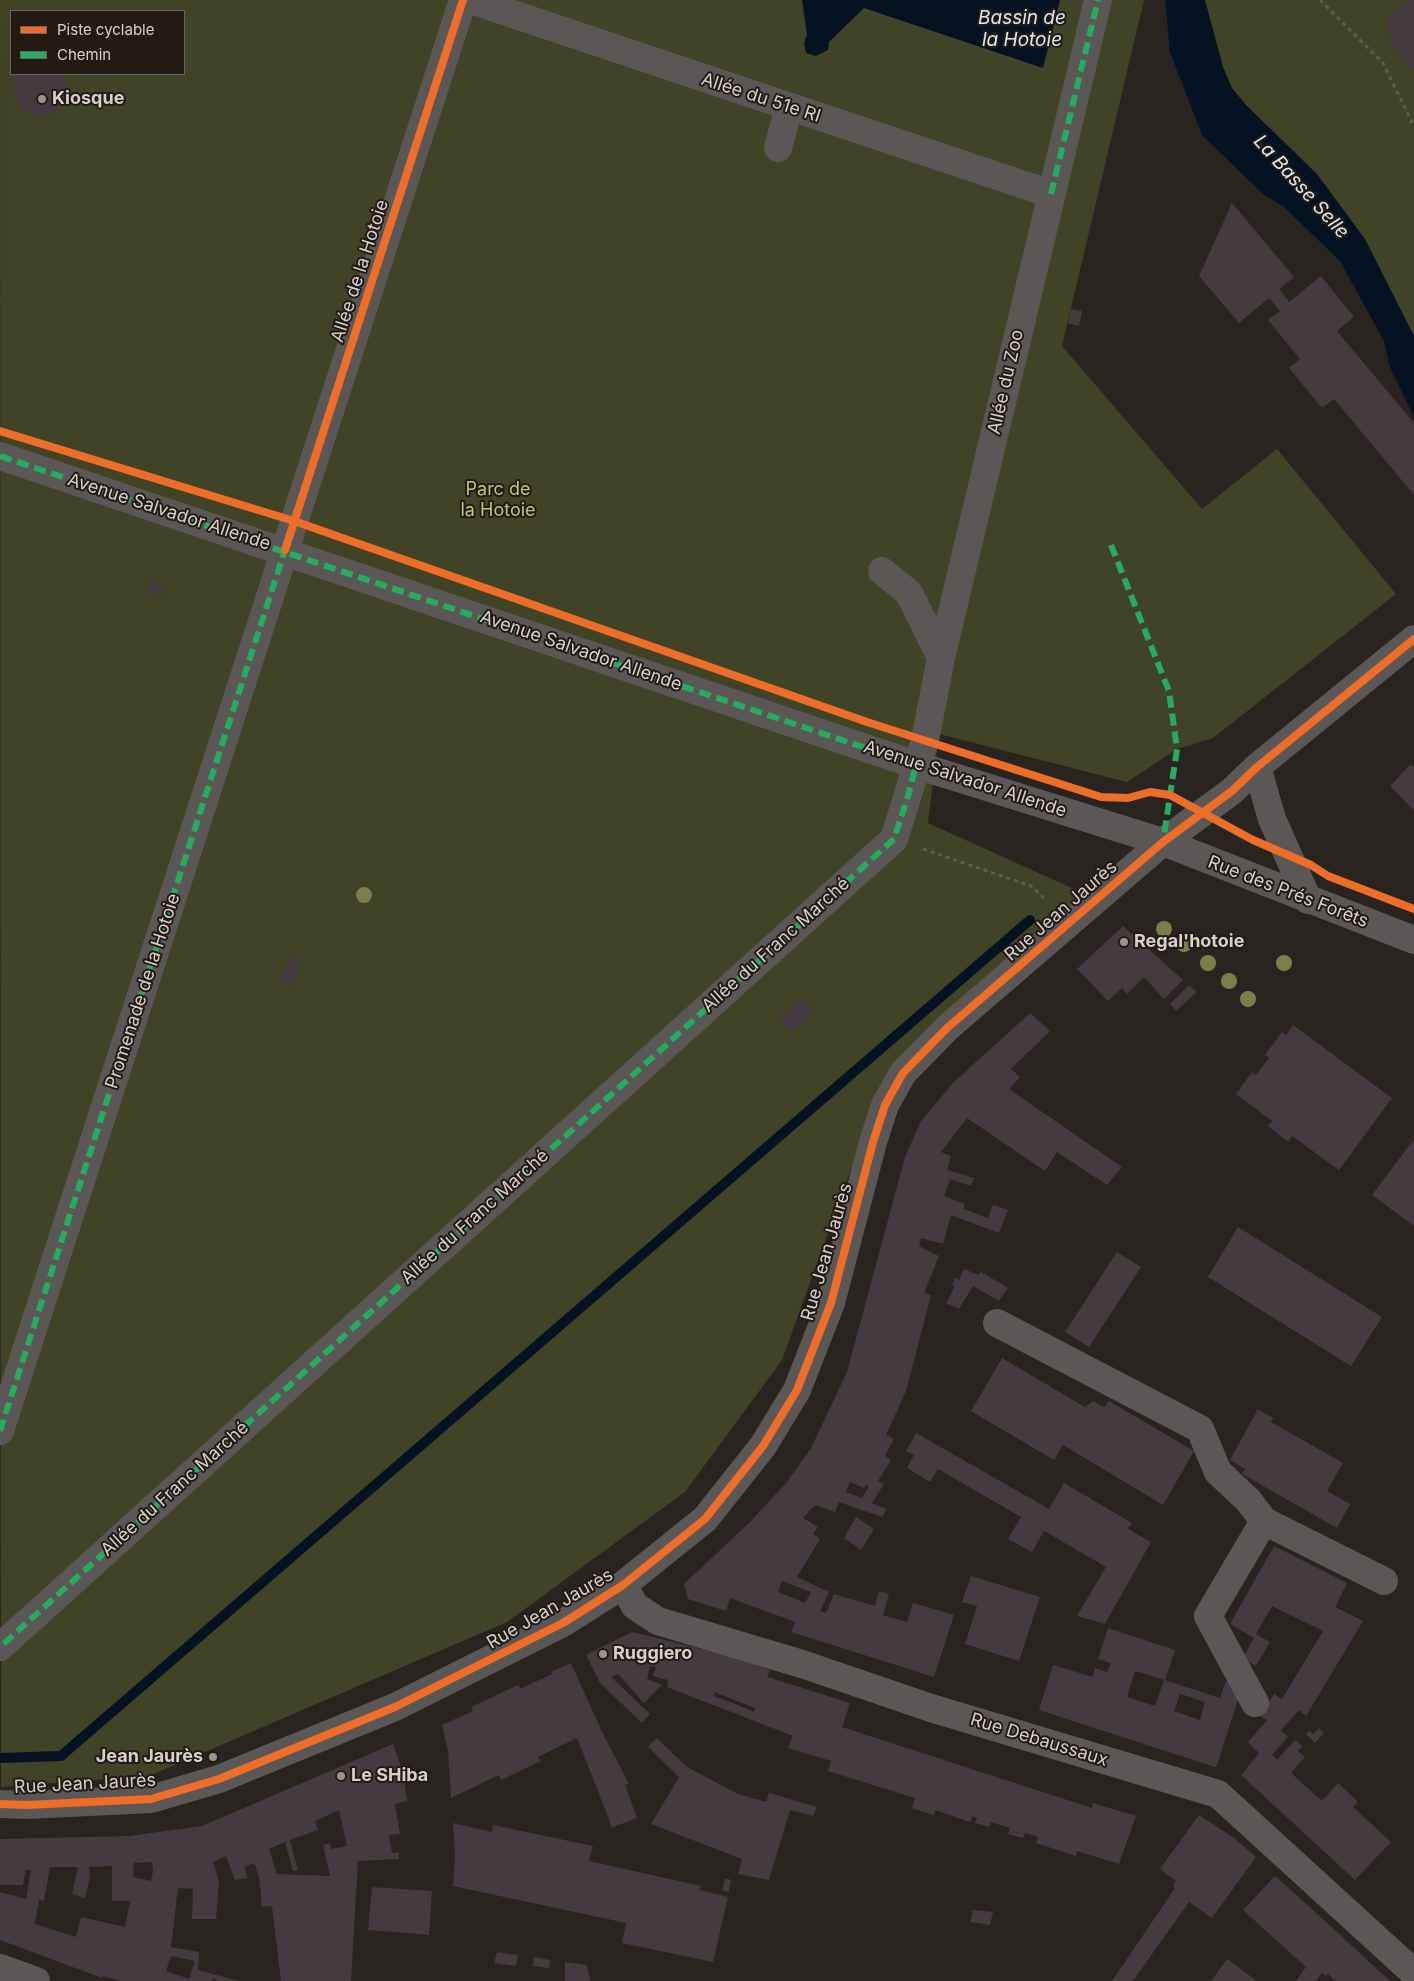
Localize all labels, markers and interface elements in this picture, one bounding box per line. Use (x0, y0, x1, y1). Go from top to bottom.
water label: Bassin de la Hotoie (978, 7, 1066, 51)
legend (10, 10, 185, 75)
text: Piste cyclable (57, 20, 154, 39)
text: Chemin (57, 45, 111, 64)
street label: Allée du 51e RI (699, 69, 823, 127)
place label: Kiosque (52, 88, 124, 110)
marker: Kiosque (36, 93, 48, 105)
water label: La Basse Selle (1249, 131, 1353, 243)
street label: Allée de la Hotoie (327, 197, 393, 345)
street label: Allée du Zoo (983, 328, 1029, 436)
street label: Avenue Salvador Allende (65, 469, 273, 555)
park label: Parc de la Hotoie (460, 479, 536, 522)
street label: Avenue Salvador Allende (477, 606, 685, 696)
street label: Avenue Salvador Allende (861, 736, 1069, 822)
street label: Rue des Prés Forêts (1205, 851, 1371, 933)
street label: Rue Jean Jaurès (1000, 856, 1122, 966)
street label: Allée du Franc Marché (698, 873, 854, 1017)
street label: Promenade de la Hotoie (101, 891, 185, 1091)
place label: Regal'hotoie (1134, 931, 1244, 953)
marker: Regal'hotoie (1118, 936, 1130, 948)
street label: Allée du Franc Marché (397, 1145, 553, 1289)
street label: Rue Jean Jaurès (797, 1181, 857, 1323)
street label: Allée du Franc Marché (97, 1417, 253, 1561)
street label: Rue Jean Jaurès (483, 1564, 617, 1654)
place label: Ruggiero (613, 1643, 692, 1665)
marker: Ruggiero (597, 1648, 609, 1660)
street label: Rue Debaussaux (968, 1709, 1110, 1771)
place label: Jean Jaurès (96, 1746, 203, 1768)
marker: Jean Jaurès (207, 1751, 219, 1763)
place label: Le SHiba (351, 1765, 428, 1787)
street label: Rue Jean Jaurès (14, 1769, 156, 1799)
marker: Le SHiba (335, 1770, 347, 1782)

